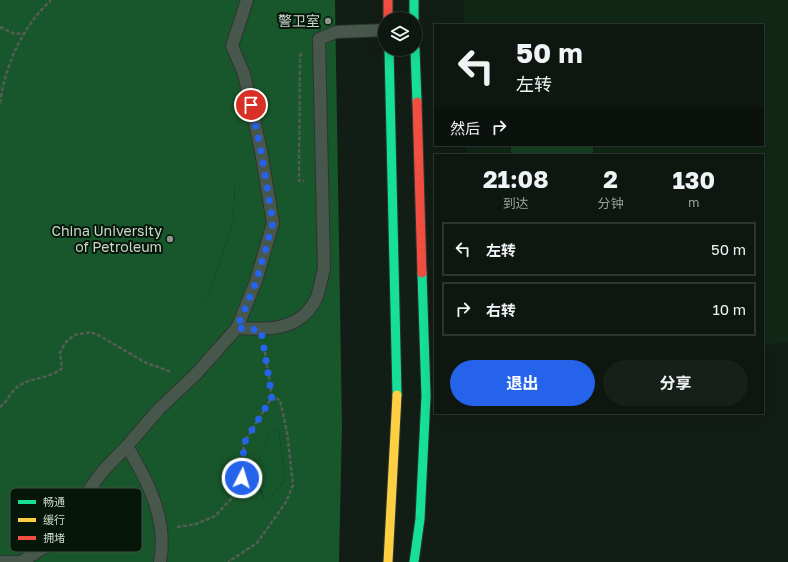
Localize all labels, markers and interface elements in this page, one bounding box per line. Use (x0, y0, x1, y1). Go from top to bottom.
place label: 警卫室 (278, 12, 320, 29)
map controls (378, 12, 422, 56)
button: layers (378, 12, 422, 56)
marker: 警卫室 (323, 16, 333, 26)
text: 50 m (516, 36, 583, 69)
icon: left (450, 40, 502, 92)
text: 左转 (516, 73, 552, 95)
pin (234, 88, 268, 122)
icon: arrive (240, 94, 262, 116)
icon: right (488, 116, 510, 138)
text: 然后 (450, 119, 480, 137)
text: 21:08 (483, 164, 549, 193)
text: 2 (603, 164, 618, 193)
text: 130 (672, 165, 715, 194)
text: m (688, 194, 699, 210)
text: 到达 (503, 195, 529, 211)
text: 分钟 (597, 195, 624, 211)
place label: China University of Petroleum (51, 222, 162, 255)
marker: China University of Petroleum (165, 234, 175, 244)
icon: left (452, 238, 474, 260)
text: 50 m (711, 240, 746, 258)
text: 左转 (486, 241, 516, 259)
icon: right (452, 298, 474, 320)
text: 10 m (712, 300, 746, 318)
text: 右转 (486, 301, 516, 319)
button: 退出 (450, 360, 595, 406)
button: 分享 (603, 360, 748, 406)
position arrow (221, 457, 263, 499)
legend (10, 488, 142, 552)
text: 畅通 (43, 495, 65, 508)
text: 缓行 (43, 513, 65, 526)
text: 拥堵 (43, 531, 65, 544)

